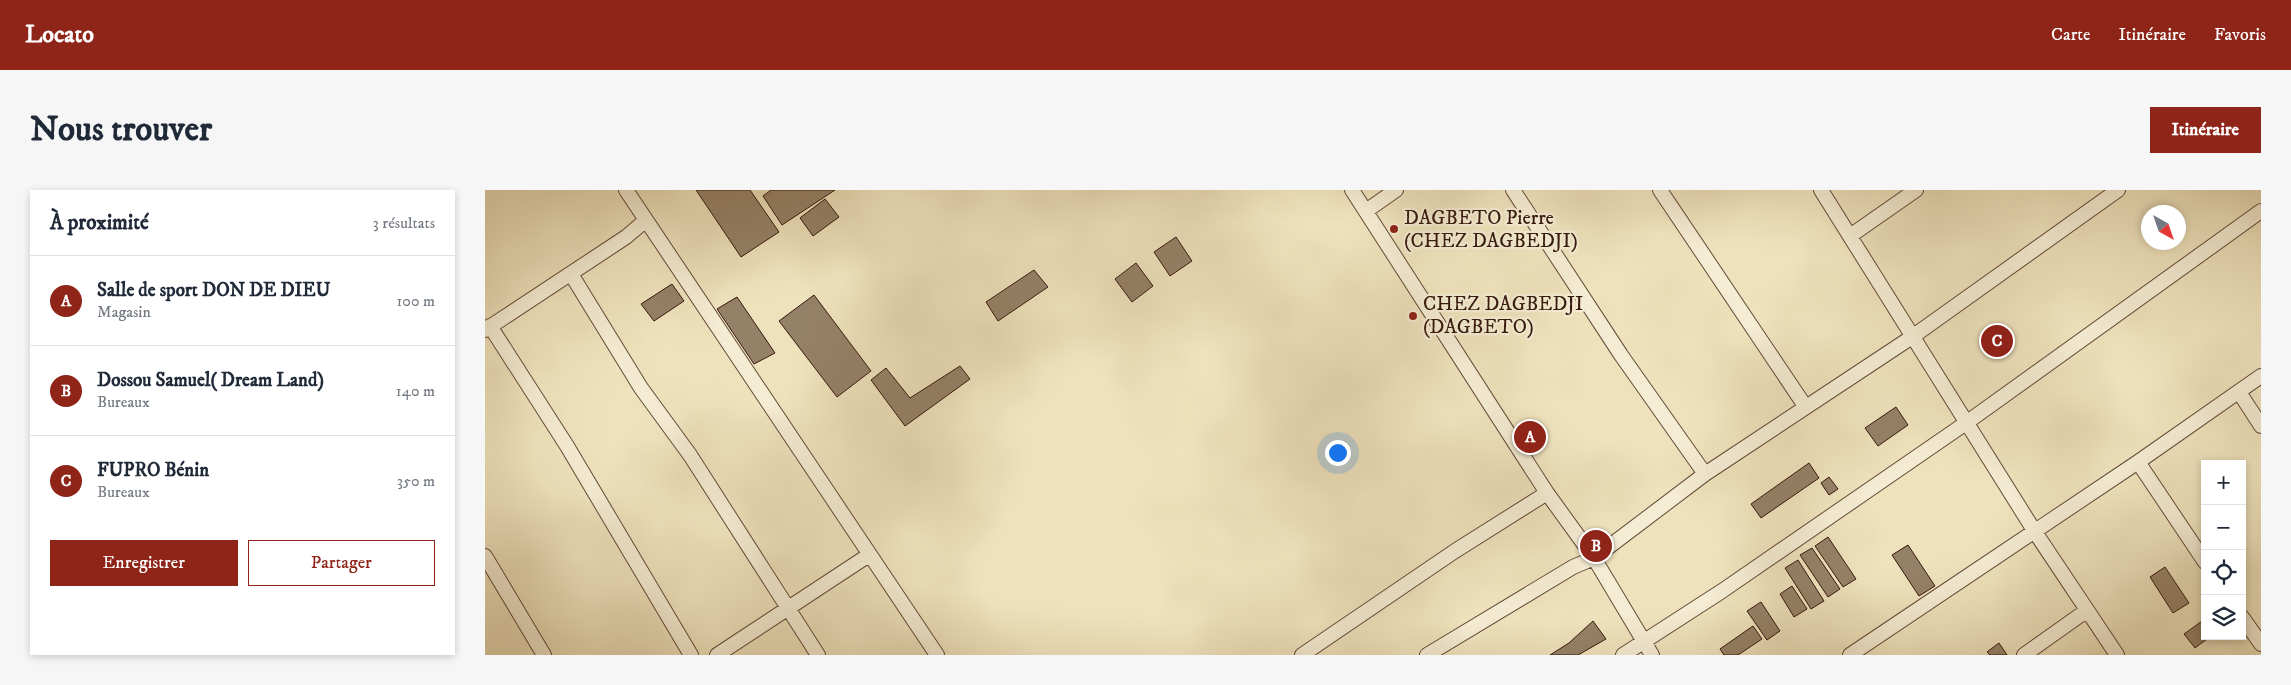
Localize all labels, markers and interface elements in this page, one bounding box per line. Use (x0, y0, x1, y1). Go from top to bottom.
text: Locato (25, 20, 94, 50)
text: Carte (2051, 24, 2091, 46)
text: Itinéraire (2119, 24, 2186, 46)
text: Favoris (2214, 24, 2266, 46)
button: Itinéraire (2150, 107, 2261, 153)
text: Nous trouver (30, 108, 212, 152)
north arrow (2141, 205, 2186, 250)
place label: DAGBETO Pierre (CHEZ DAGBEDJI) (1404, 206, 1578, 254)
text: À proximité (50, 210, 149, 236)
text: 3 résultats (373, 213, 435, 233)
marker: DAGBETO Pierre (CHEZ DAGBEDJI) (1388, 223, 1400, 235)
text: Salle de sport DON DE DIEU (97, 279, 330, 302)
text: A (61, 291, 71, 311)
text: 100 m (397, 291, 435, 311)
place label: CHEZ DAGBEDJI (DAGBETO) (1423, 292, 1583, 340)
text: Magasin (97, 302, 151, 322)
marker: CHEZ DAGBEDJI (DAGBETO) (1407, 310, 1419, 322)
pin: C (1981, 322, 2013, 360)
text: Dossou Samuel( Dream Land) (97, 369, 324, 392)
text: B (61, 381, 71, 401)
text: 140 m (396, 381, 435, 401)
text: Bureaux (97, 392, 150, 412)
pin: A (1514, 418, 1546, 456)
your location (1325, 440, 1351, 466)
text: FUPRO Bénin (97, 459, 209, 482)
map controls (2201, 460, 2246, 640)
button: + (2201, 460, 2246, 505)
text: C (61, 471, 71, 491)
text: 350 m (397, 471, 435, 491)
text: Bureaux (97, 482, 150, 502)
button: − (2201, 505, 2246, 550)
pin: B (1580, 527, 1612, 565)
button: Enregistrer (50, 540, 238, 586)
button: Partager (248, 540, 435, 586)
button: locate (2201, 550, 2246, 595)
button: layers (2201, 595, 2246, 640)

